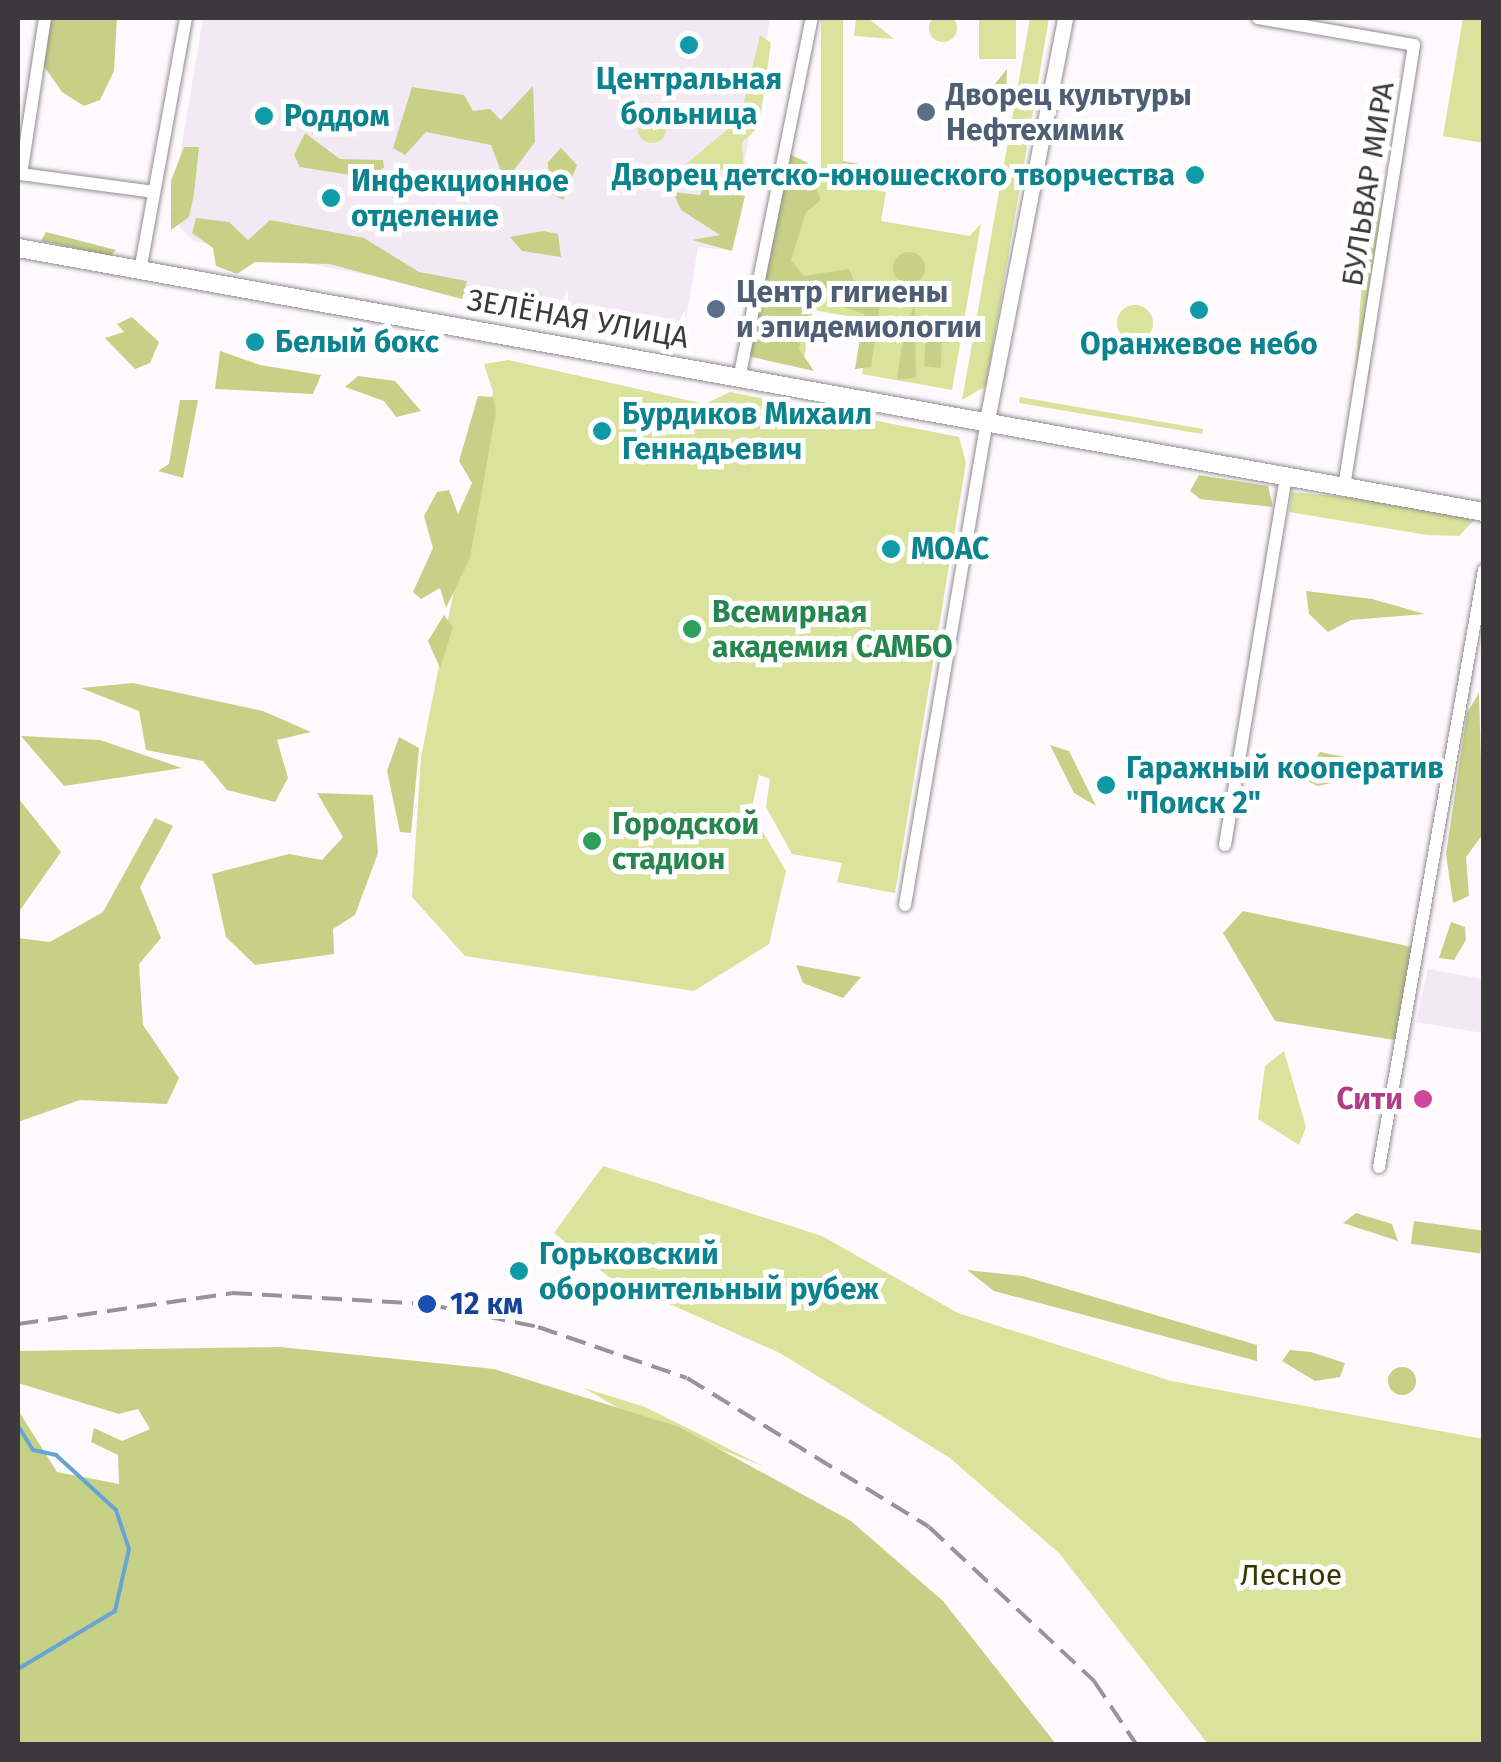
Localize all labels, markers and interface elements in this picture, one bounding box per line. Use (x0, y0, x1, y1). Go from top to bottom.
marker: Центральная больница (678, 34, 700, 56)
place label: Центральная больница (596, 61, 782, 132)
place label: Дворец культуры Нефтехимик (946, 77, 1192, 148)
street label: БУЛЬВАР МИРА (1334, 79, 1402, 289)
place label: Роддом (284, 98, 390, 134)
marker: Дворец культуры Нефтехимик (915, 101, 937, 123)
marker: Роддом (253, 105, 275, 127)
place label: Дворец детско-юношеского творчества (612, 157, 1175, 193)
place label: Инфекционное отделение (351, 163, 569, 234)
marker: Дворец детско-юношеского творчества (1184, 164, 1206, 186)
marker: Инфекционное отделение (320, 187, 342, 209)
place label: Центр гигиены и эпидемиологии (736, 274, 982, 344)
street label: ЗЕЛЁНАЯ УЛИЦА (465, 282, 691, 356)
marker: Центр гигиены и эпидемиологии (705, 298, 727, 320)
marker: Оранжевое небо (1188, 299, 1210, 321)
place label: Белый бокс (275, 324, 439, 360)
place label: Оранжевое небо (1080, 326, 1318, 362)
marker: Белый бокс (244, 331, 266, 353)
place label: Бурдиков Михаил Геннадьевич (622, 396, 872, 466)
marker: Бурдиков Михаил Геннадьевич (591, 420, 613, 442)
place label: МОАС (911, 531, 989, 567)
marker: МОАС (880, 538, 902, 560)
place label: Всемирная академия САМБО (712, 594, 953, 664)
marker: Всемирная академия САМБО (681, 618, 703, 640)
place label: Гаражный кооператив "Поиск 2" (1126, 750, 1444, 820)
marker: Гаражный кооператив "Поиск 2" (1095, 774, 1117, 796)
place label: Городской стадион (612, 806, 759, 876)
marker: Городской стадион (581, 830, 603, 852)
place label: Сити (1336, 1081, 1403, 1117)
marker: Сити (1412, 1088, 1434, 1110)
place label: Горьковский оборонительный рубеж (539, 1236, 879, 1306)
marker: Горьковский оборонительный рубеж (508, 1260, 530, 1282)
place label: 12 км (450, 1286, 523, 1322)
marker: 12 км (414, 1291, 440, 1317)
park label: Лесное (1240, 1557, 1342, 1593)

